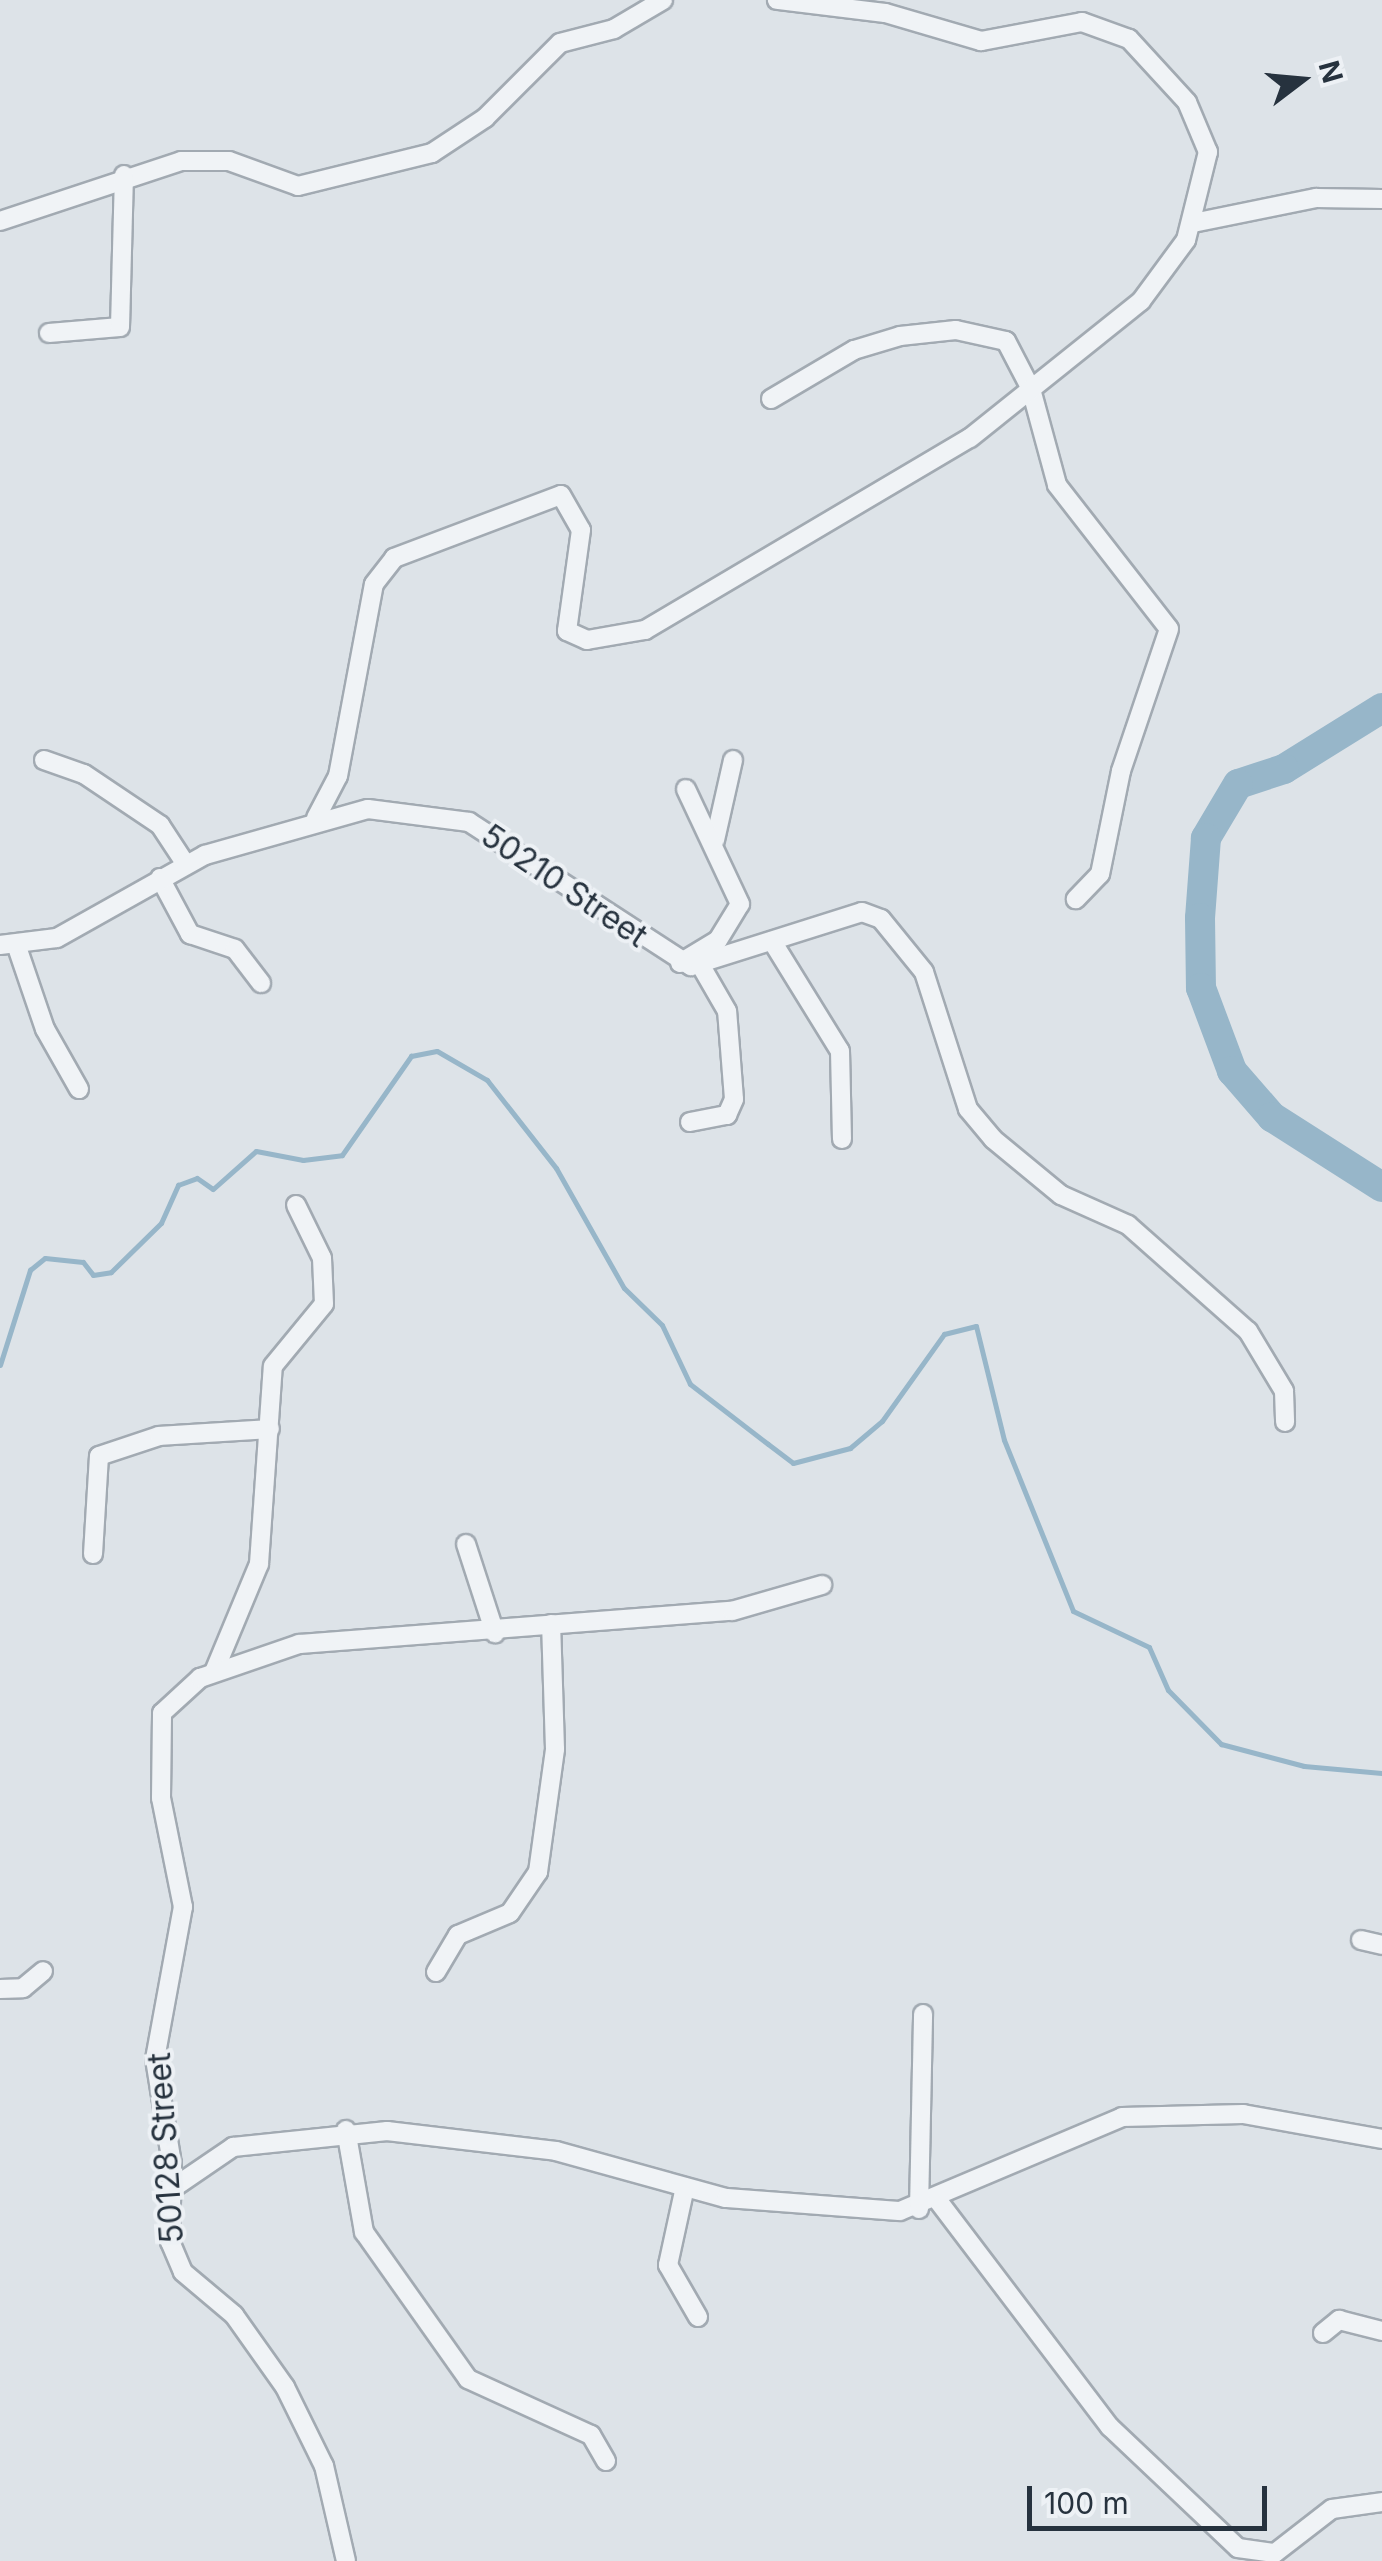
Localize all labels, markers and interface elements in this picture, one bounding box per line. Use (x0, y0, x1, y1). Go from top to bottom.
north arrow (1252, 30, 1352, 130)
text: N (1312, 57, 1350, 87)
street label: 50210 Street (474, 816, 654, 956)
street label: 50128 Street (140, 2051, 192, 2245)
scale bar (1032, 2466, 1272, 2528)
text: 100 m (1044, 2485, 1129, 2521)

